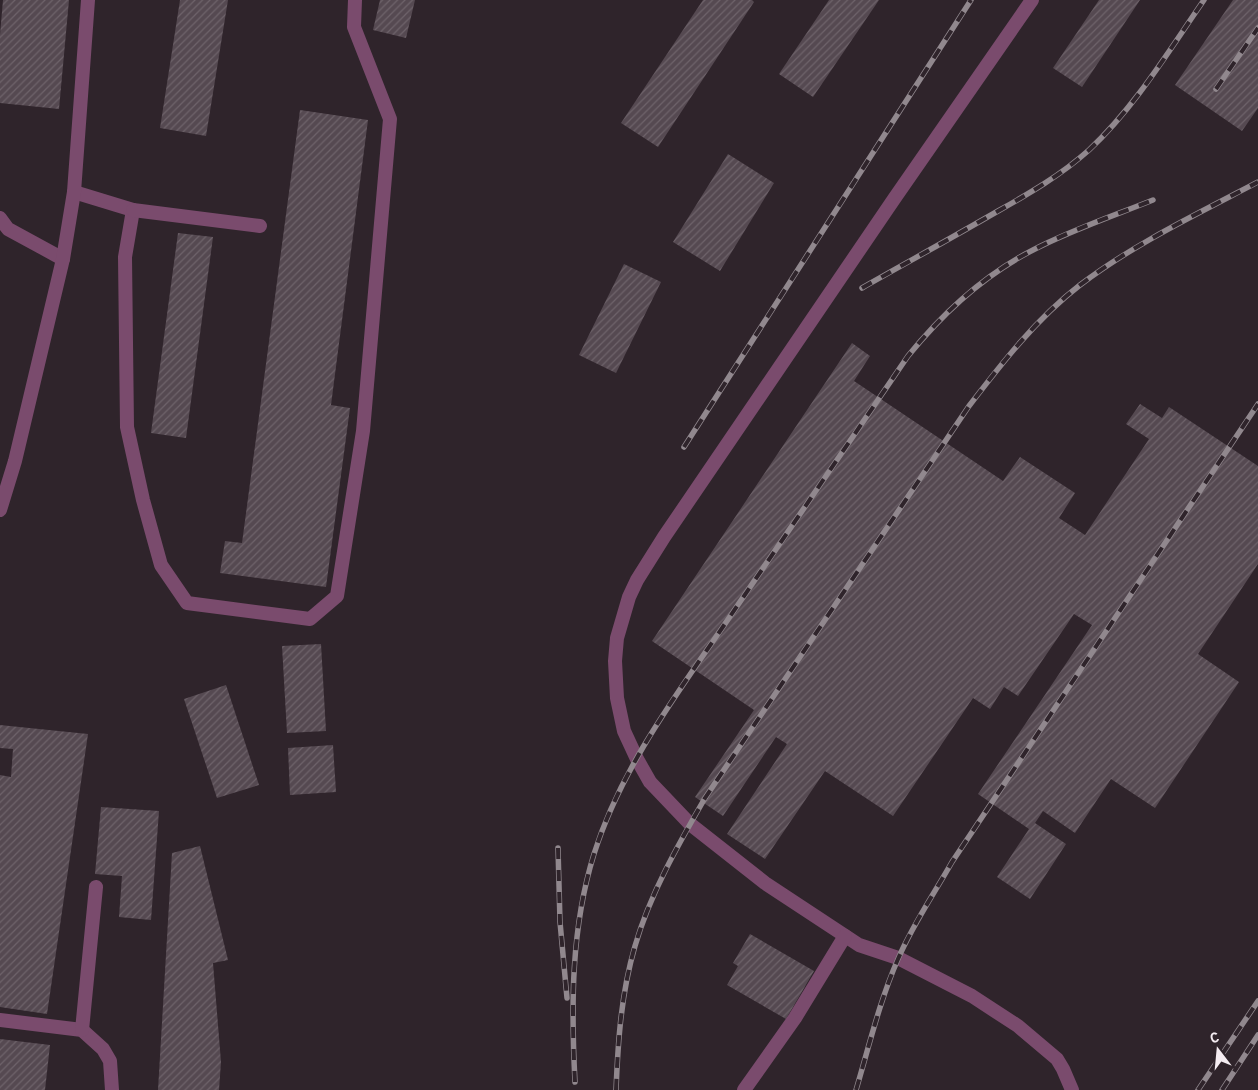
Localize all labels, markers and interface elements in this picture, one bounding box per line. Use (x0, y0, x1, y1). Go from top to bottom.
north arrow (1193, 1025, 1243, 1075)
text: С (1208, 1030, 1222, 1048)

